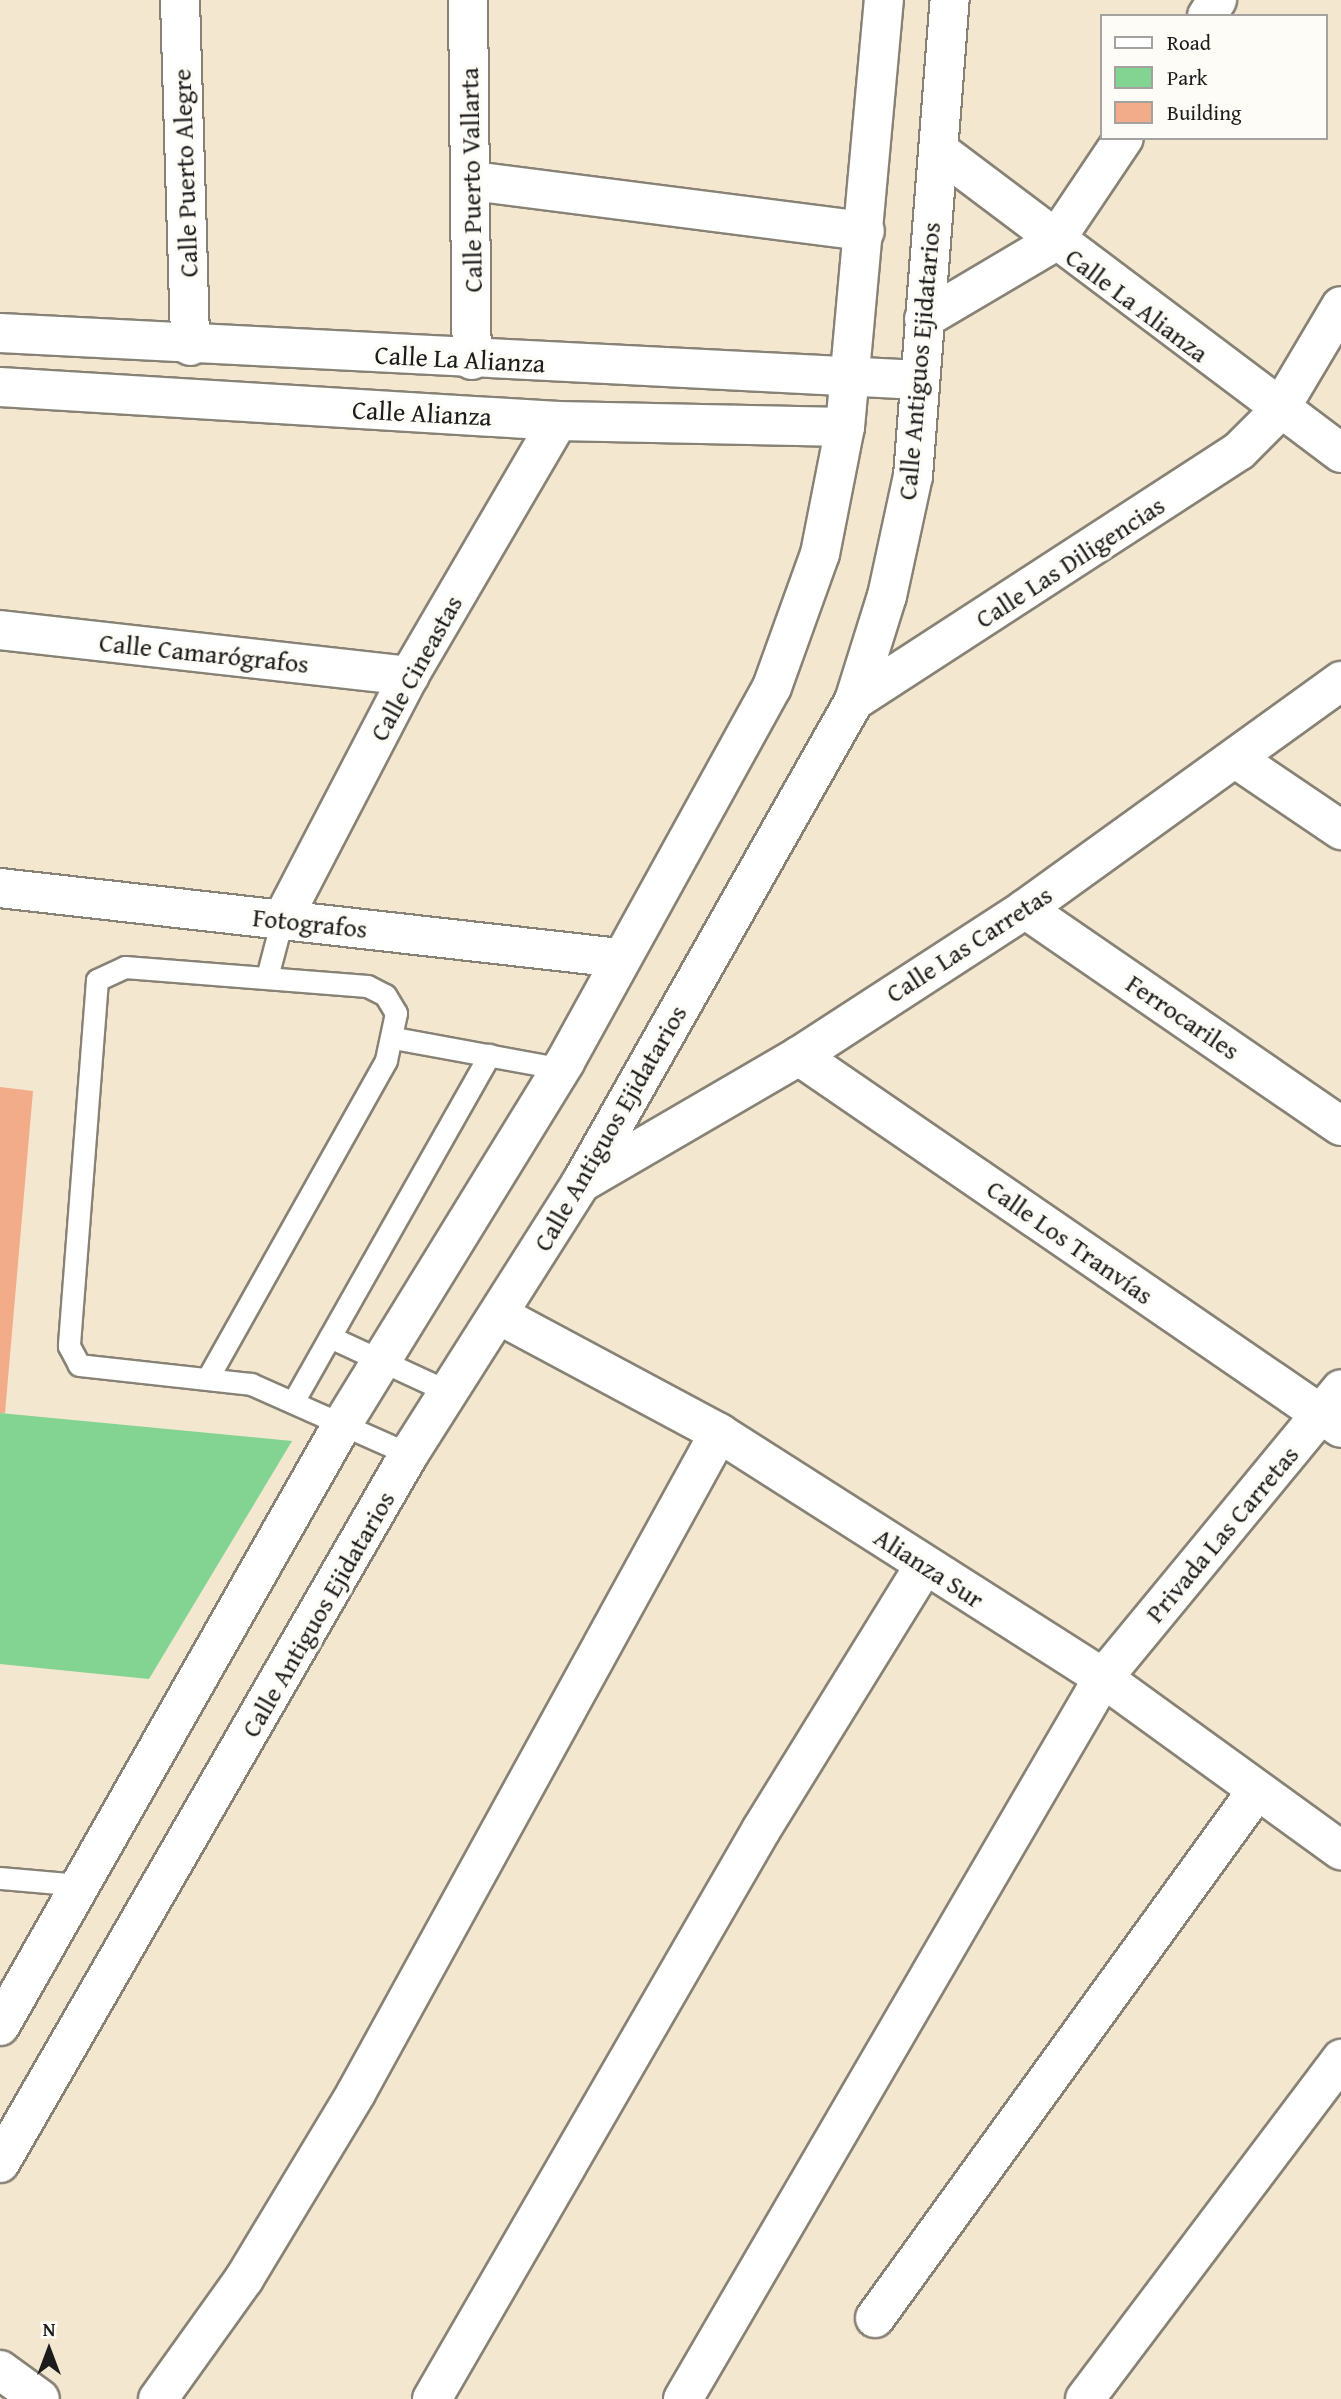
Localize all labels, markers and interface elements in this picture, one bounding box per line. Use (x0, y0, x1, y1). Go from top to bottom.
legend (1100, 14, 1327, 140)
text: Road (1167, 27, 1211, 58)
text: Park (1167, 62, 1208, 93)
street label: Calle Puerto Vallarta (453, 67, 489, 293)
street label: Calle Puerto Alegre (166, 68, 204, 278)
text: Building (1167, 97, 1241, 128)
street label: Calle Antiguos Ejidatarios (891, 221, 947, 501)
street label: Calle La Alianza (1060, 241, 1214, 369)
street label: Calle La Alianza (374, 339, 546, 379)
street label: Calle Alianza (351, 394, 493, 432)
street label: Calle Las Diligencias (970, 489, 1170, 635)
street label: Calle Cineastas (363, 590, 469, 746)
street label: Calle Camarógrafos (98, 626, 310, 680)
street label: Calle Las Carretas (880, 879, 1058, 1009)
street label: Fotografos (251, 901, 369, 945)
street label: Ferrocariles (1120, 968, 1246, 1066)
street label: Calle Antiguos Ejidatarios (527, 999, 693, 1257)
street label: Calle Los Tranvías (981, 1173, 1159, 1311)
street label: Privada Las Carretas (1139, 1439, 1305, 1629)
street label: Calle Antiguos Ejidatarios (235, 1485, 401, 1743)
street label: Alianza Sur (868, 1521, 990, 1615)
north arrow (14, 2315, 84, 2385)
text: N (43, 2315, 55, 2343)

